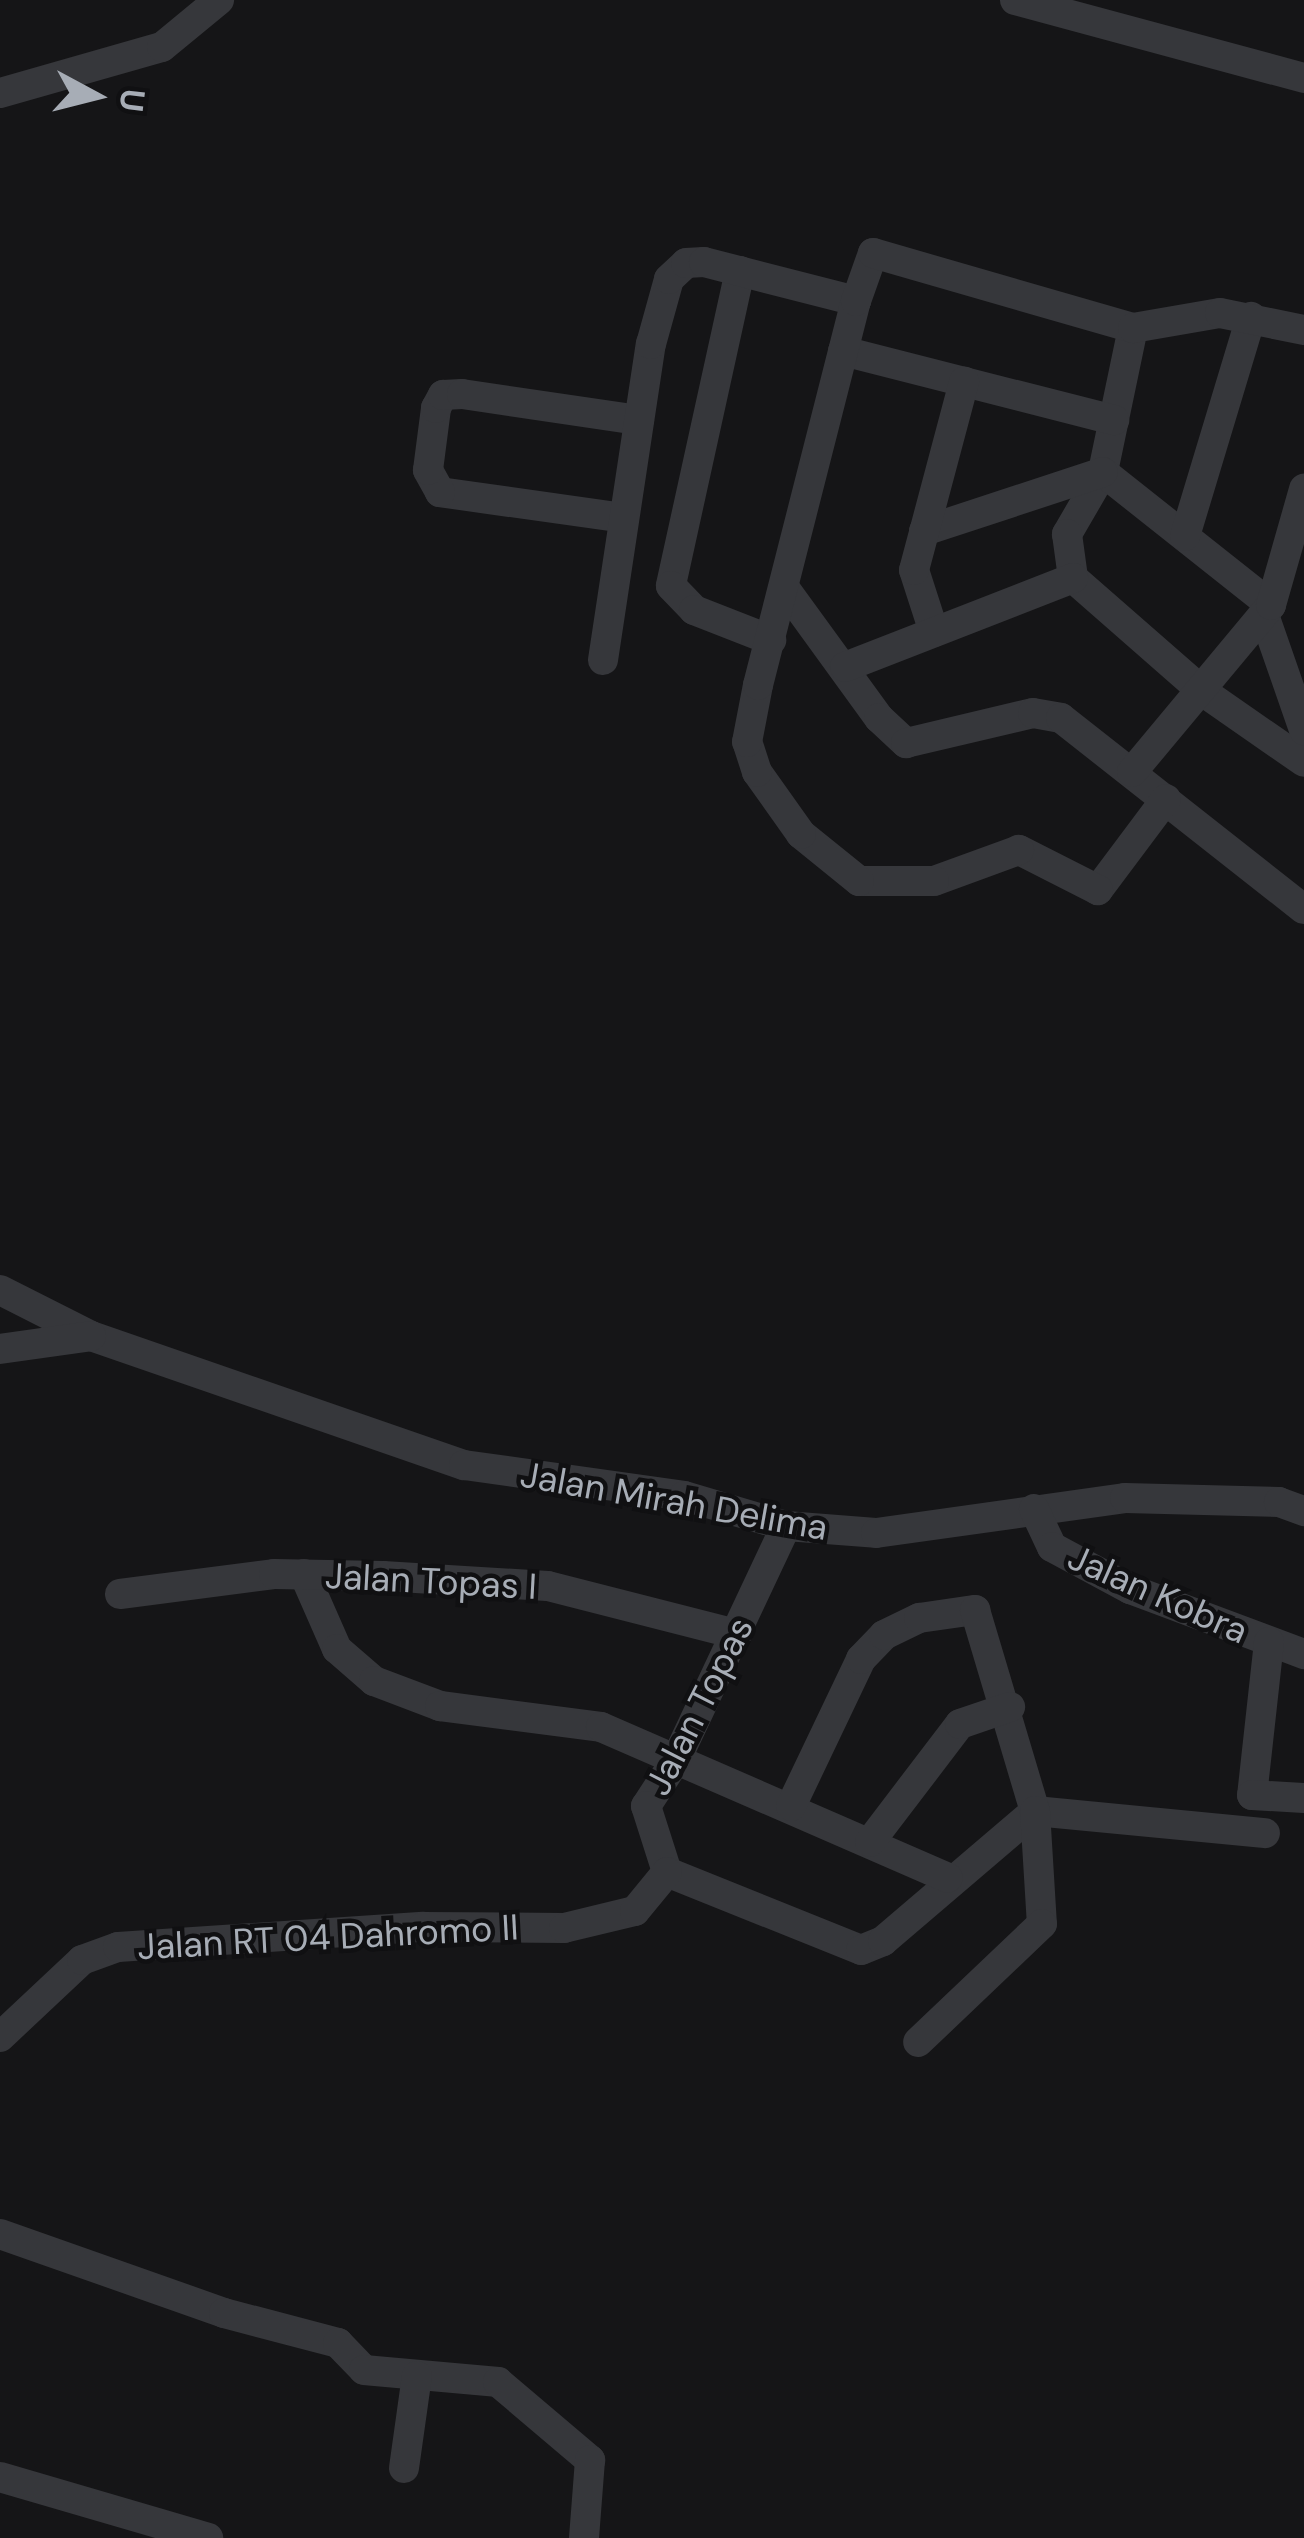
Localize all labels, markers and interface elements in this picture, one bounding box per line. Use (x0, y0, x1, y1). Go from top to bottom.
north arrow (36, 36, 156, 156)
text: U (110, 87, 155, 114)
street label: Jalan Mirah Delima (517, 1453, 831, 1549)
street label: Jalan Kobra (1061, 1535, 1255, 1653)
street label: Jalan Topas I (324, 1554, 538, 1608)
street label: Jalan Topas (636, 1610, 762, 1802)
street label: Jalan RT 04 Dahromo II (136, 1905, 520, 1969)

